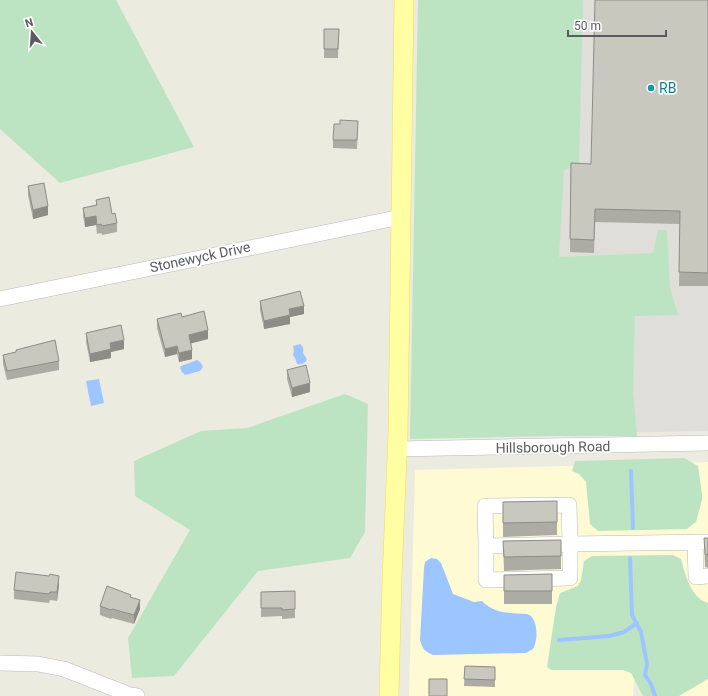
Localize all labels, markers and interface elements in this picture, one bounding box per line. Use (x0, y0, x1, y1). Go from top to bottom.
north arrow (12, 12, 52, 52)
scale bar (568, 12, 666, 38)
text: N (24, 15, 35, 30)
text: 50 m (574, 19, 601, 33)
place label: RB (659, 80, 676, 96)
marker: RB (646, 83, 656, 93)
street label: Stonewyck Drive (148, 239, 252, 275)
street label: Hillsborough Road (495, 438, 611, 456)

